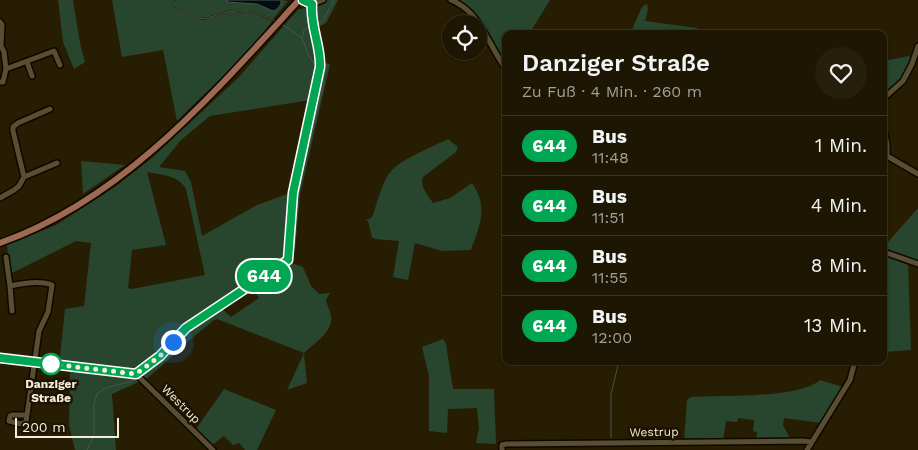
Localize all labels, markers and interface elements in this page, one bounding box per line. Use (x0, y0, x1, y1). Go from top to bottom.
map controls (442, 15, 487, 60)
button: locate (442, 15, 487, 60)
button: heart (815, 47, 867, 99)
text: Danziger Straße (522, 49, 710, 77)
text: Zu Fuß · 4 Min. · 260 m (522, 82, 702, 101)
text: Bus (592, 125, 627, 148)
text: 1 Min. (815, 134, 867, 157)
text: 644 (532, 135, 567, 156)
text: 11:48 (592, 148, 629, 167)
text: Bus (592, 185, 627, 208)
text: 4 Min. (811, 194, 867, 217)
text: 644 (532, 195, 567, 216)
text: 11:51 (592, 208, 625, 227)
text: Bus (592, 245, 627, 268)
text: 8 Min. (811, 254, 867, 277)
text: 644 (532, 255, 567, 276)
line badge: 644 (235, 260, 293, 292)
text: 644 (247, 265, 281, 286)
text: 11:55 (592, 268, 628, 287)
text: Bus (592, 305, 627, 328)
text: 13 Min. (804, 314, 867, 337)
text: 644 (532, 315, 567, 336)
text: 12:00 (592, 328, 632, 347)
your location (161, 330, 186, 355)
marker: Danziger Straße (40, 353, 62, 375)
place label: Danziger Straße (25, 377, 78, 405)
street label: Westrup (159, 382, 203, 426)
scale bar (15, 415, 119, 438)
text: 200 m (22, 419, 66, 435)
street label: Westrup (629, 425, 679, 439)

